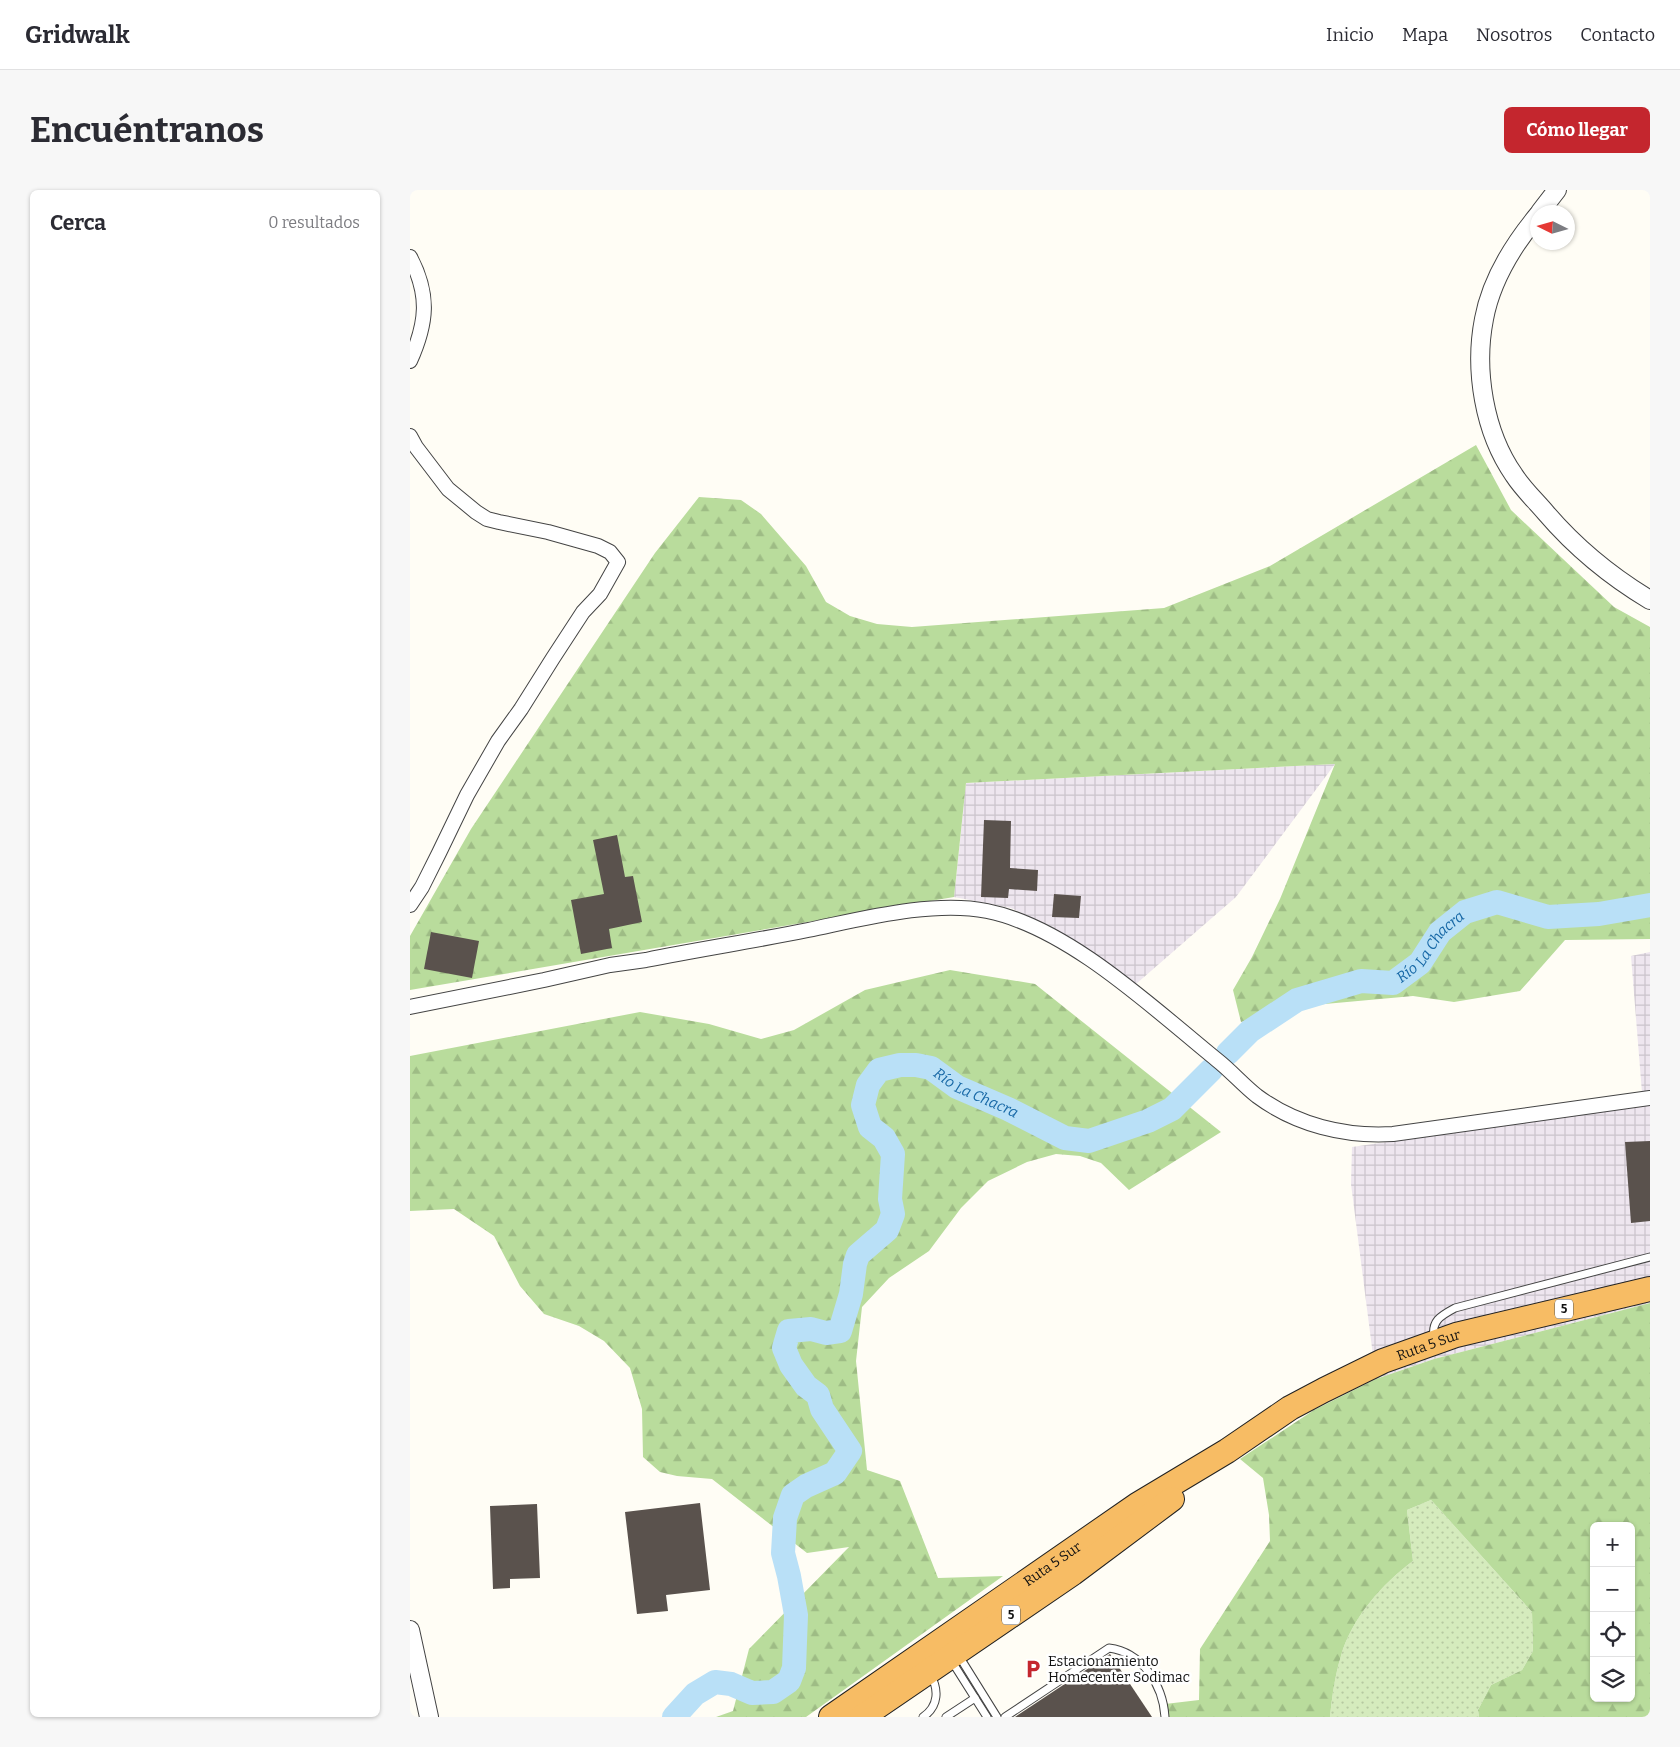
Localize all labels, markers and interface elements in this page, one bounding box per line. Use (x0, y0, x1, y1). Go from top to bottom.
text: Gridwalk (25, 21, 130, 49)
text: Inicio (1326, 24, 1374, 46)
text: Mapa (1402, 24, 1448, 46)
text: Nosotros (1476, 24, 1552, 46)
text: Contacto (1580, 24, 1655, 46)
button: Cómo llegar (1504, 107, 1650, 153)
text: Encuéntranos (30, 109, 264, 151)
north arrow (1530, 205, 1575, 250)
text: Cerca (50, 210, 106, 236)
text: 0 resultados (268, 213, 360, 232)
water label: Río La Chacra (1393, 907, 1468, 986)
water label: Río La Chacra (930, 1064, 1021, 1122)
road number: 5 (1555, 1300, 1573, 1318)
street label: Ruta 5 Sur (1395, 1326, 1462, 1364)
map controls (1590, 1522, 1635, 1702)
button: + (1590, 1522, 1635, 1567)
street label: Ruta 5 Sur (1020, 1538, 1085, 1590)
button: − (1590, 1567, 1635, 1612)
road number: 5 (1002, 1606, 1020, 1624)
button: locate (1590, 1612, 1635, 1657)
place label: Estacionamiento Homecenter Sodimac (1048, 1653, 1190, 1686)
button: layers (1590, 1657, 1635, 1702)
parking icon: Estacionamiento Homecenter Sodimac (1022, 1658, 1044, 1680)

